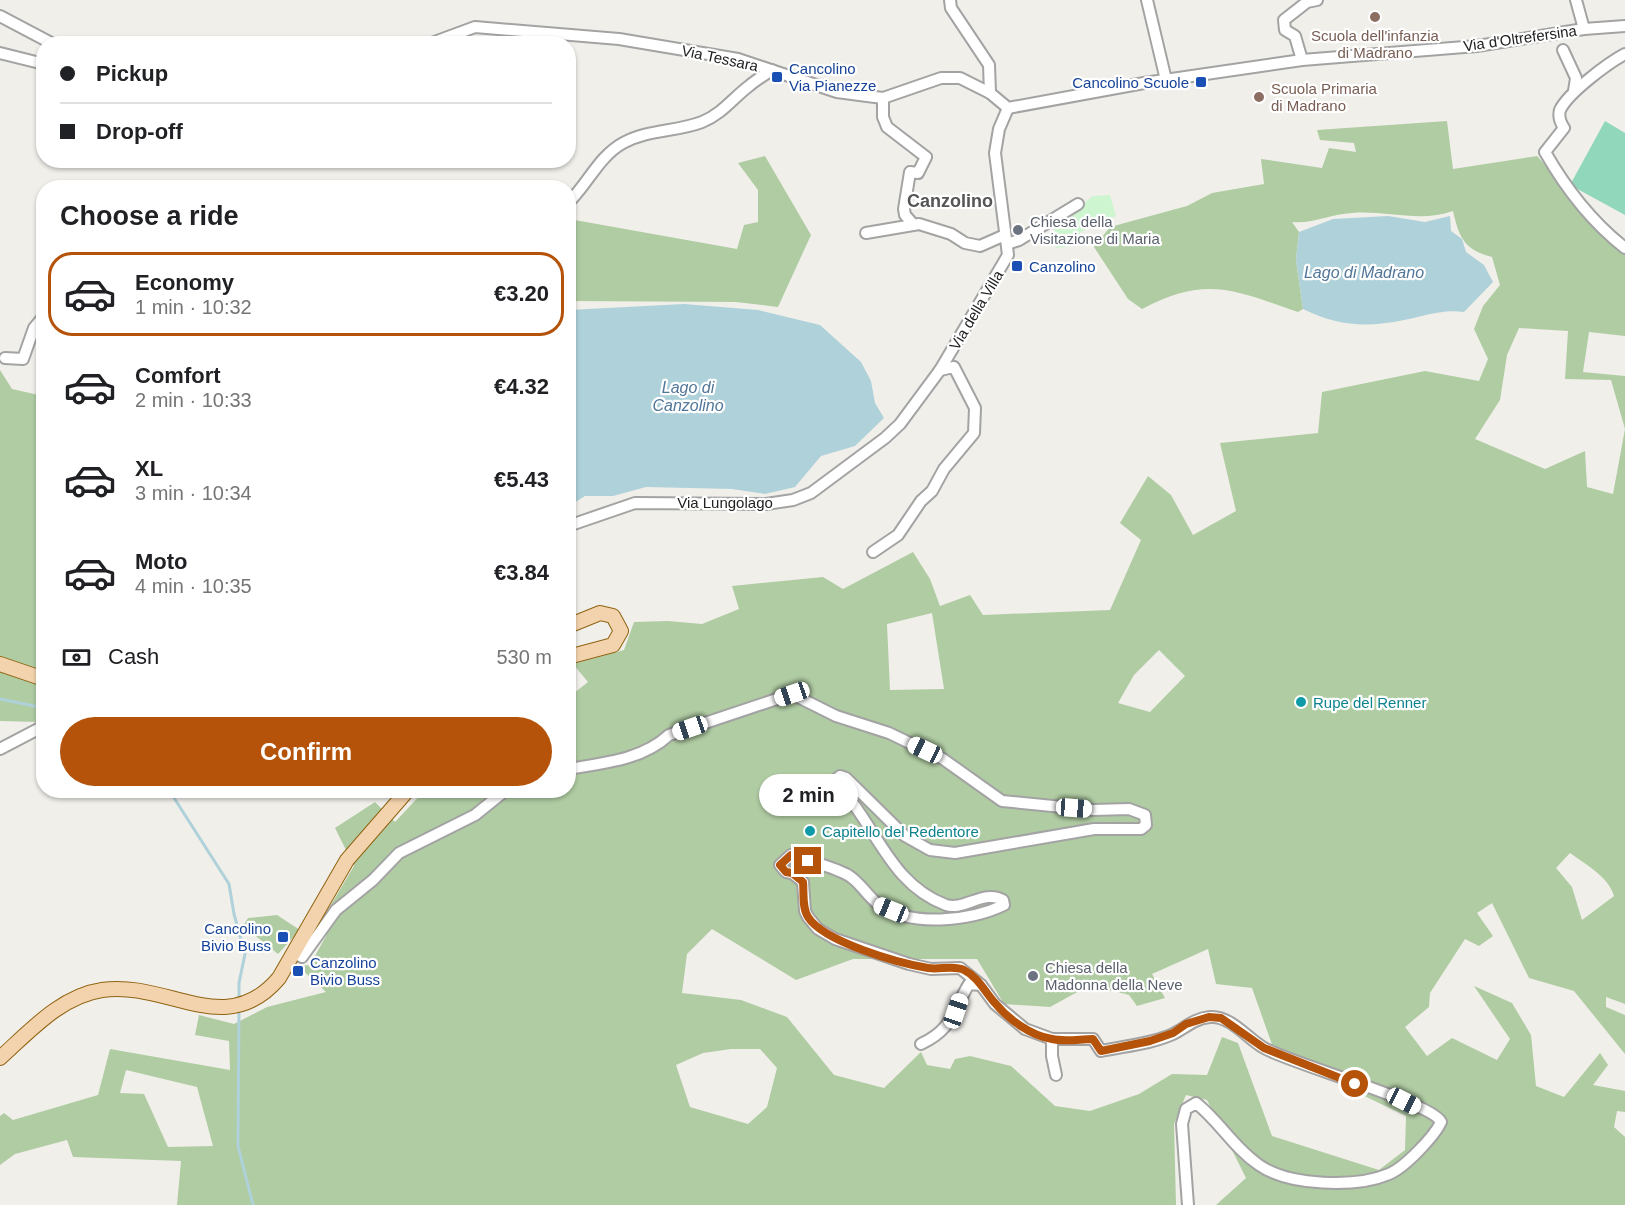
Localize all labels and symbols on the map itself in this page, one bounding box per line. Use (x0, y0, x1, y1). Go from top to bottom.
marker: Scuola dell'infanzia di Madrano (1368, 10, 1382, 24)
street label: Via d'Oltrefersina (1462, 22, 1578, 54)
place label: Scuola dell'infanzia di Madrano (1311, 27, 1440, 61)
street label: Via Tessara (680, 42, 760, 75)
place label: Cancolino Via Pianezze (789, 60, 876, 94)
marker: Cancolino Via Pianezze (770, 70, 784, 84)
place label: Cancolino Scuole (1072, 74, 1189, 91)
marker: Cancolino Scuole (1194, 75, 1208, 89)
place label: Scuola Primaria di Madrano (1271, 80, 1378, 114)
marker: Scuola Primaria di Madrano (1252, 90, 1266, 104)
district label: Canzolino (907, 191, 993, 211)
place label: Chiesa della Visitazione di Maria (1030, 213, 1160, 247)
marker: Chiesa della Visitazione di Maria (1011, 223, 1025, 237)
place label: Canzolino (1029, 258, 1096, 275)
marker: Canzolino (1010, 259, 1024, 273)
water label: Lago di Madrano (1304, 264, 1424, 281)
street label: Via della Villa (946, 267, 1007, 353)
water label: Lago di Canzolino (652, 379, 724, 414)
street label: Via Lungolago (677, 494, 773, 511)
car (772, 680, 812, 708)
place label: Rupe del Renner (1313, 694, 1426, 711)
marker: Rupe del Renner (1294, 695, 1308, 709)
car (670, 714, 710, 742)
car (905, 734, 945, 766)
callout: 2 min (758, 774, 858, 816)
car (1055, 798, 1093, 818)
place label: Capitello del Redentore (822, 823, 979, 840)
marker: Capitello del Redentore (803, 824, 817, 838)
route end (794, 847, 821, 874)
car (871, 895, 911, 925)
place label: Cancolino Bivio Buss (201, 920, 271, 954)
marker: Cancolino Bivio Buss (276, 930, 290, 944)
place label: Canzolino Bivio Buss (310, 954, 380, 988)
place label: Chiesa della Madonna della Neve (1045, 959, 1183, 993)
marker: Canzolino Bivio Buss (291, 964, 305, 978)
marker: Chiesa della Madonna della Neve (1026, 969, 1040, 983)
car (942, 991, 970, 1031)
route start (1341, 1070, 1368, 1097)
car (1384, 1085, 1424, 1117)

